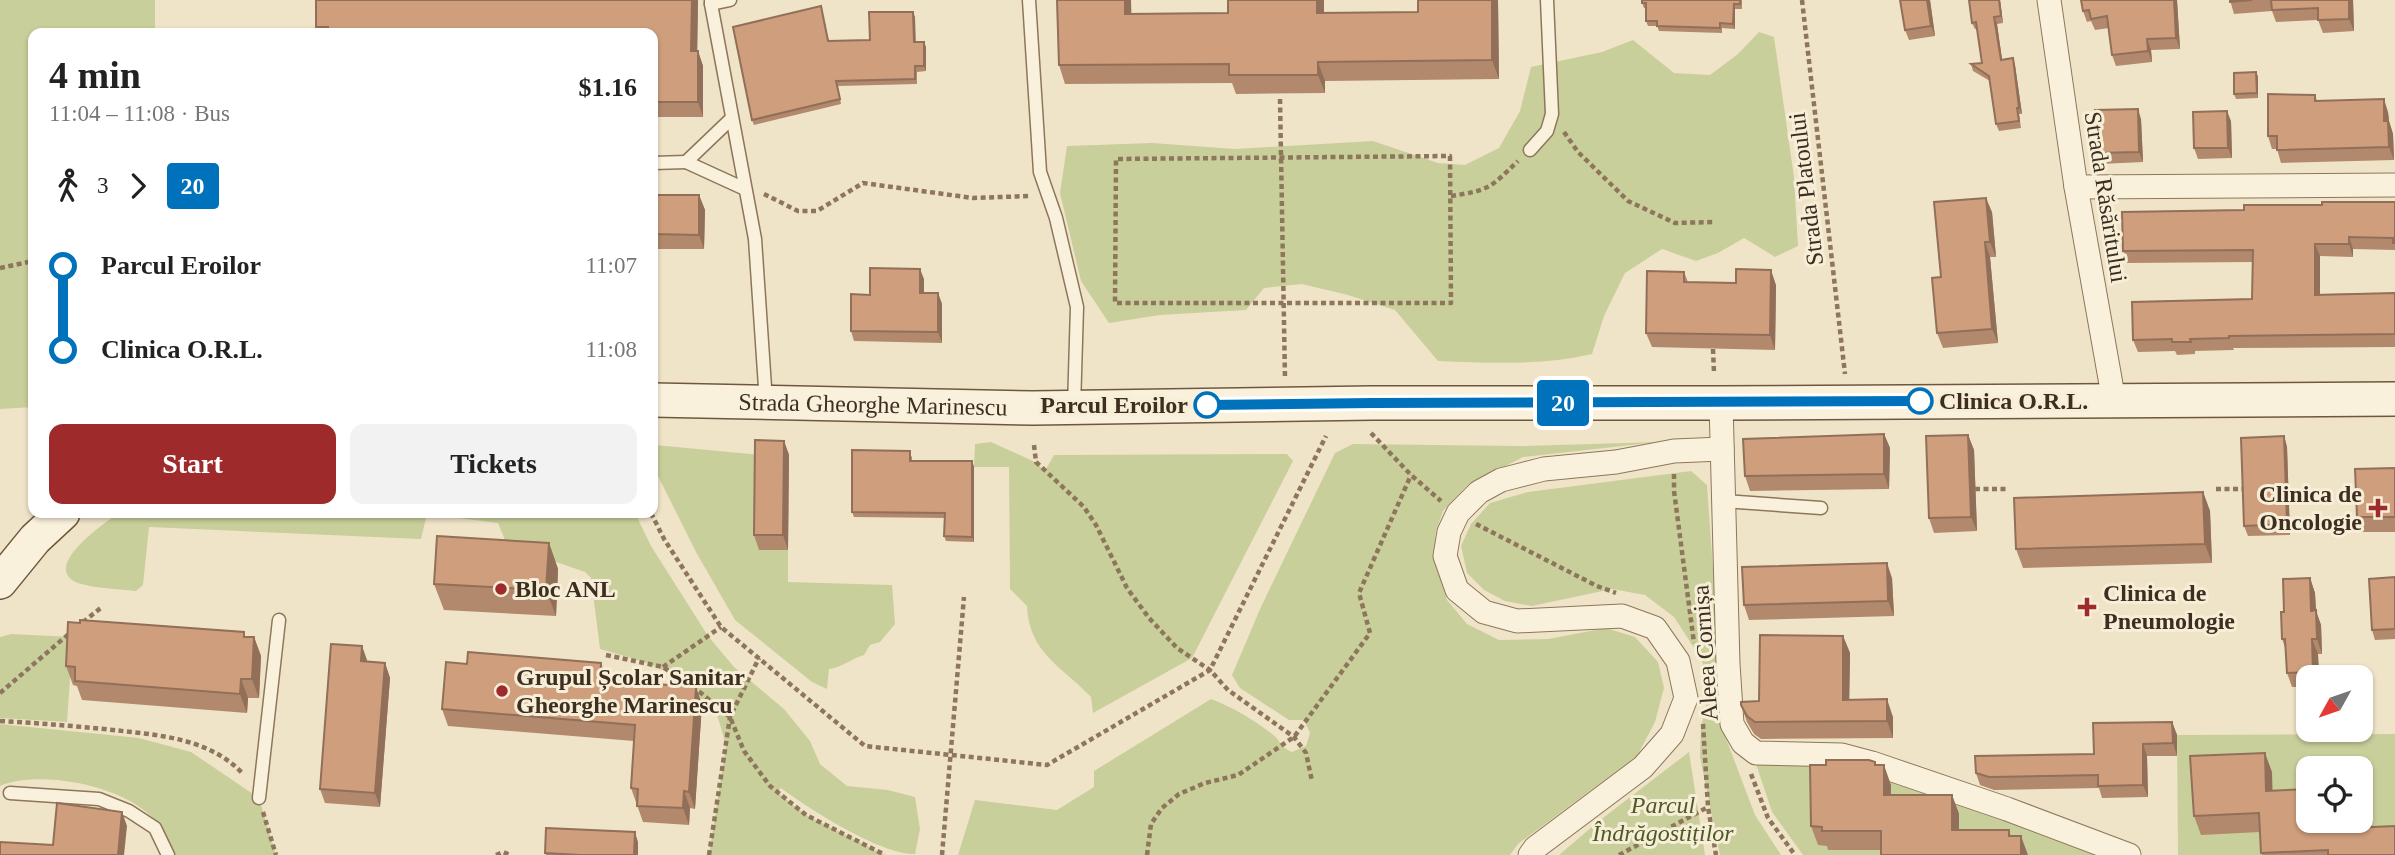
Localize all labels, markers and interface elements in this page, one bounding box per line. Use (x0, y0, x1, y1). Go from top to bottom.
text: 4 min (49, 54, 141, 96)
text: $1.16 (579, 73, 637, 102)
text: 11:04 – 11:08 · Bus (49, 101, 230, 126)
street label: Strada Răsăritului (2080, 110, 2132, 285)
street label: Strada Platoului (1784, 111, 1828, 267)
icon: walk (49, 167, 87, 205)
icon: forward (119, 167, 157, 205)
text: 3 (97, 173, 109, 198)
text: 20 (181, 173, 205, 199)
text: Parcul Eroilor (101, 251, 261, 280)
text: 11:07 (585, 253, 637, 278)
text: Clinica O.R.L. (101, 335, 263, 364)
text: 11:08 (585, 337, 637, 362)
line badge: 20 (1532, 380, 1594, 426)
marker: Clinica O.R.L. (1907, 388, 1933, 414)
place label: Clinica O.R.L. (1939, 388, 2088, 414)
street label: Strada Gheorghe Marinescu (738, 389, 1008, 420)
text: 20 (1551, 390, 1575, 416)
place label: Parcul Eroilor (1040, 392, 1188, 418)
marker: Parcul Eroilor (1194, 392, 1220, 418)
button: Start (49, 424, 336, 504)
button: Tickets (350, 424, 637, 504)
place label: Clinica de Oncologie (2259, 481, 2362, 535)
marker: Clinica de Oncologie (2368, 498, 2388, 518)
place label: Bloc ANL (515, 576, 616, 602)
place label: Clinica de Pneumologie (2103, 580, 2235, 634)
marker: Bloc ANL (493, 581, 509, 597)
street label: Aleea Cornișa (1687, 584, 1723, 722)
marker: Clinica de Pneumologie (2077, 597, 2097, 617)
place label: Grupul Școlar Sanitar Gheorghe Marinescu (516, 664, 745, 718)
north arrow (2296, 665, 2373, 742)
map controls (2296, 665, 2373, 833)
marker: Grupul Școlar Sanitar Gheorghe Marinescu (494, 683, 510, 699)
button: locate (2296, 756, 2373, 833)
park label: Parcul Îndrăgostiților (1591, 792, 1734, 846)

